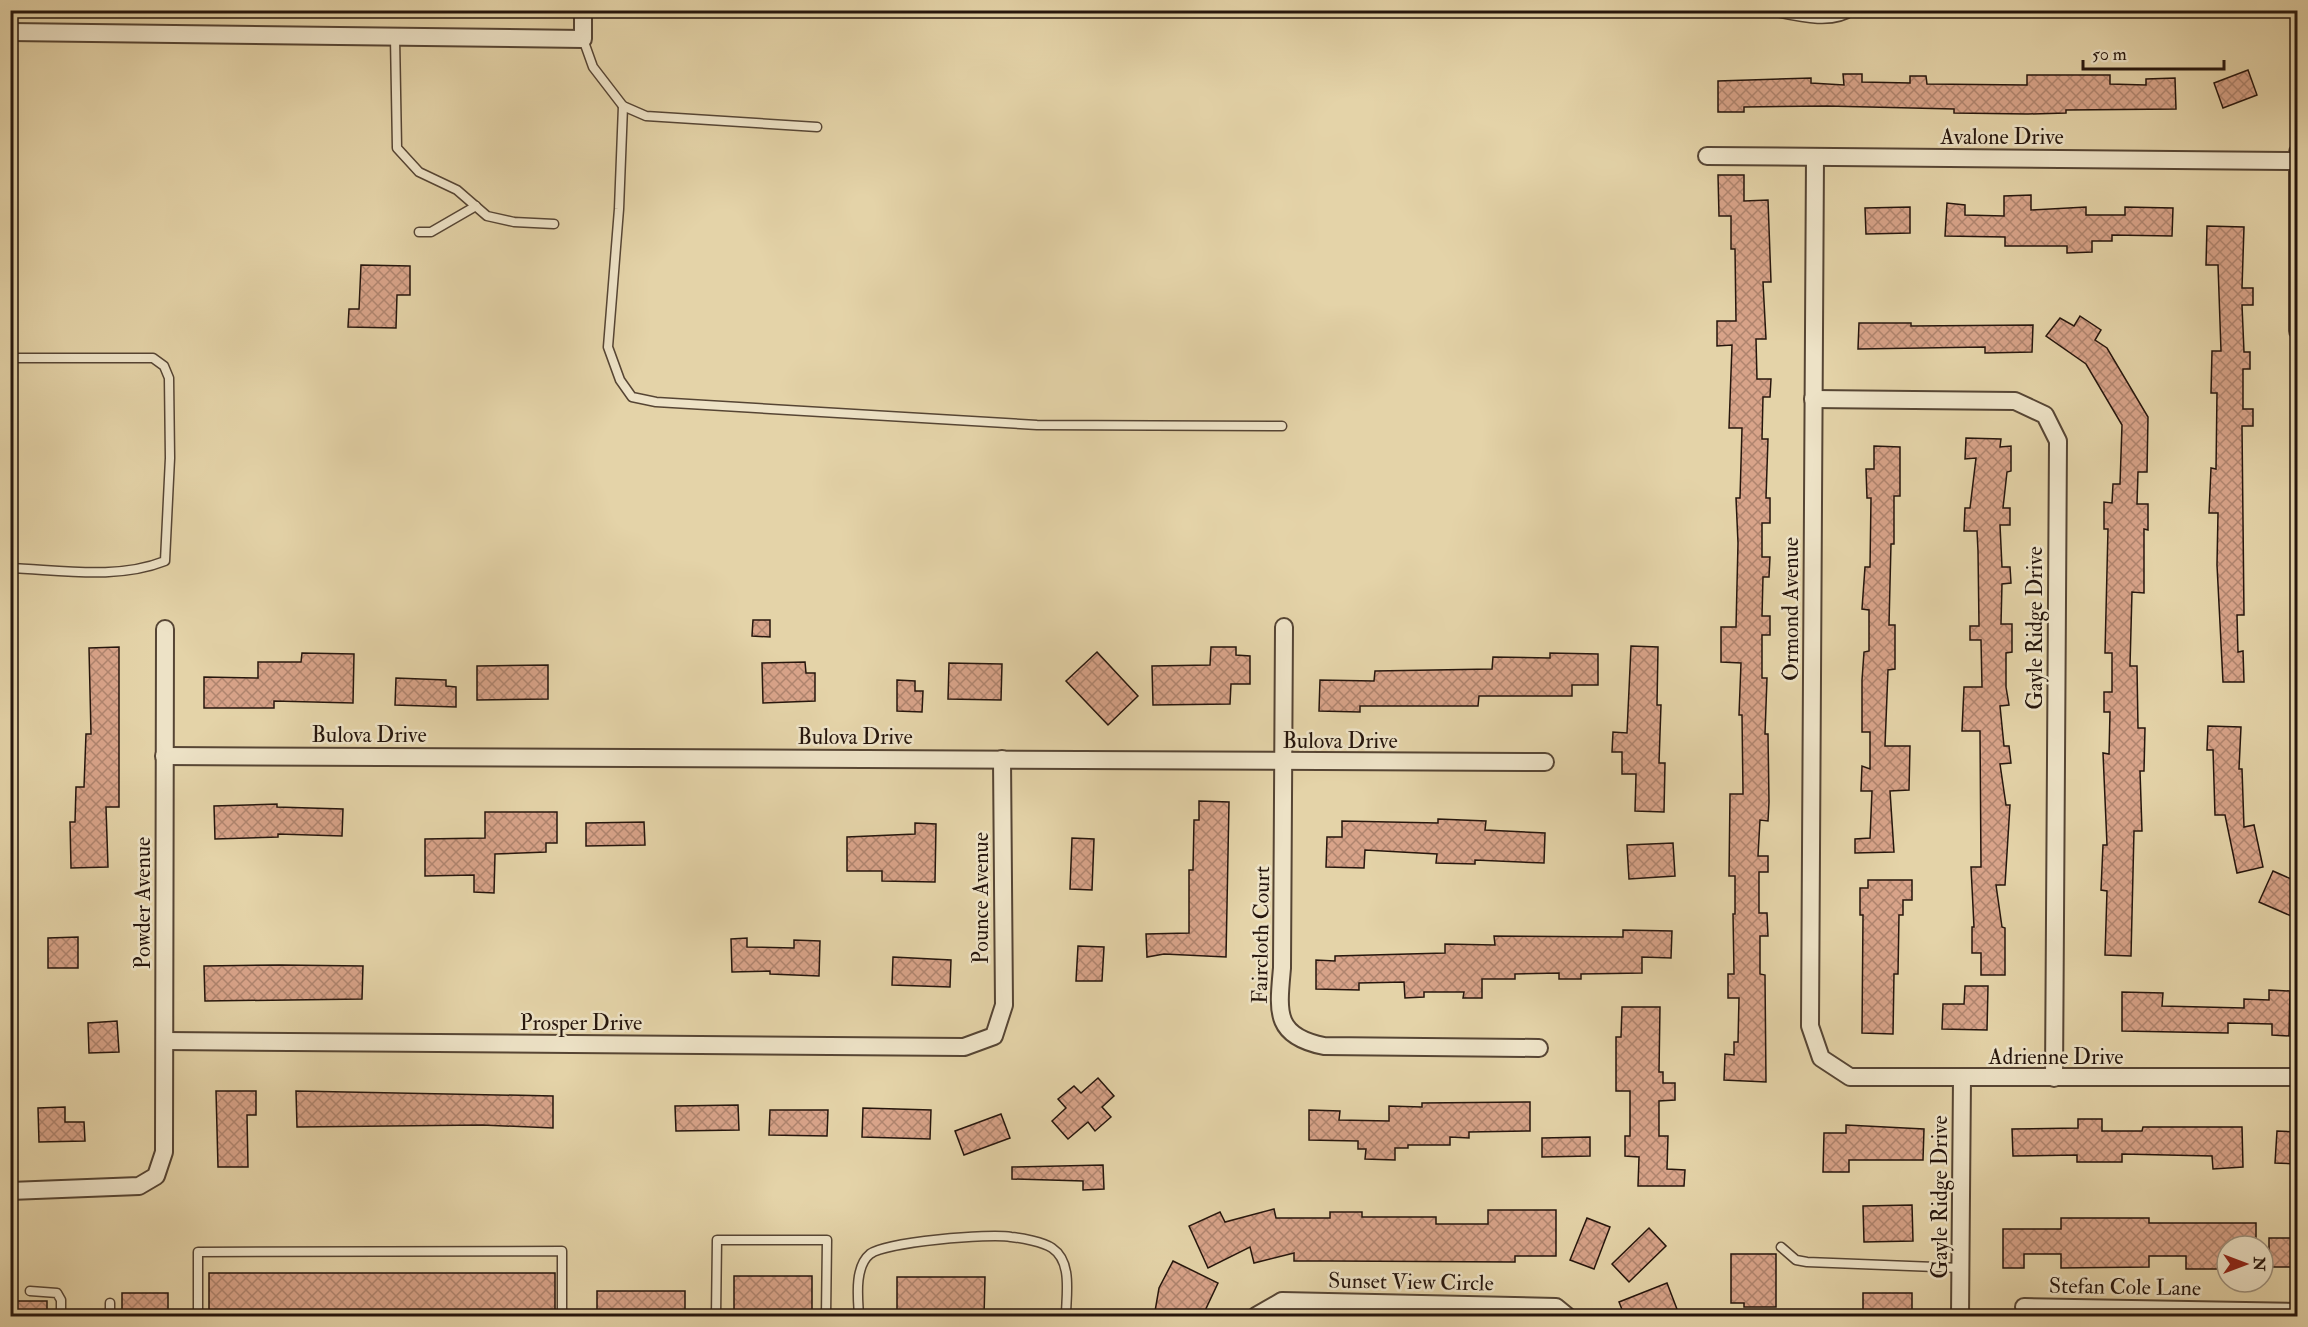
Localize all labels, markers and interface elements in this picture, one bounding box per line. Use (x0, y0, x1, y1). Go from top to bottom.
scale bar (2083, 33, 2224, 71)
text: 50 m (2092, 43, 2127, 66)
street label: Avalone Drive (1939, 123, 2064, 151)
street label: Ormond Avenue (1777, 537, 1805, 681)
street label: Gayle Ridge Drive (2021, 546, 2049, 710)
street label: Bulova Drive (311, 721, 427, 749)
street label: Bulova Drive (797, 723, 913, 751)
street label: Bulova Drive (1282, 727, 1398, 755)
street label: Pounce Avenue (967, 832, 995, 964)
street label: Powder Avenue (129, 837, 157, 969)
street label: Faircloth Court (1246, 866, 1276, 1004)
street label: Prosper Drive (520, 1009, 642, 1038)
street label: Adrienne Drive (1988, 1043, 2123, 1071)
street label: Gayle Ridge Drive (1926, 1115, 1954, 1279)
north arrow (2215, 1234, 2275, 1294)
text: N (2249, 1256, 2269, 1272)
street label: Sunset View Circle (1328, 1267, 1494, 1297)
street label: Stefan Cole Lane (2049, 1272, 2201, 1302)

